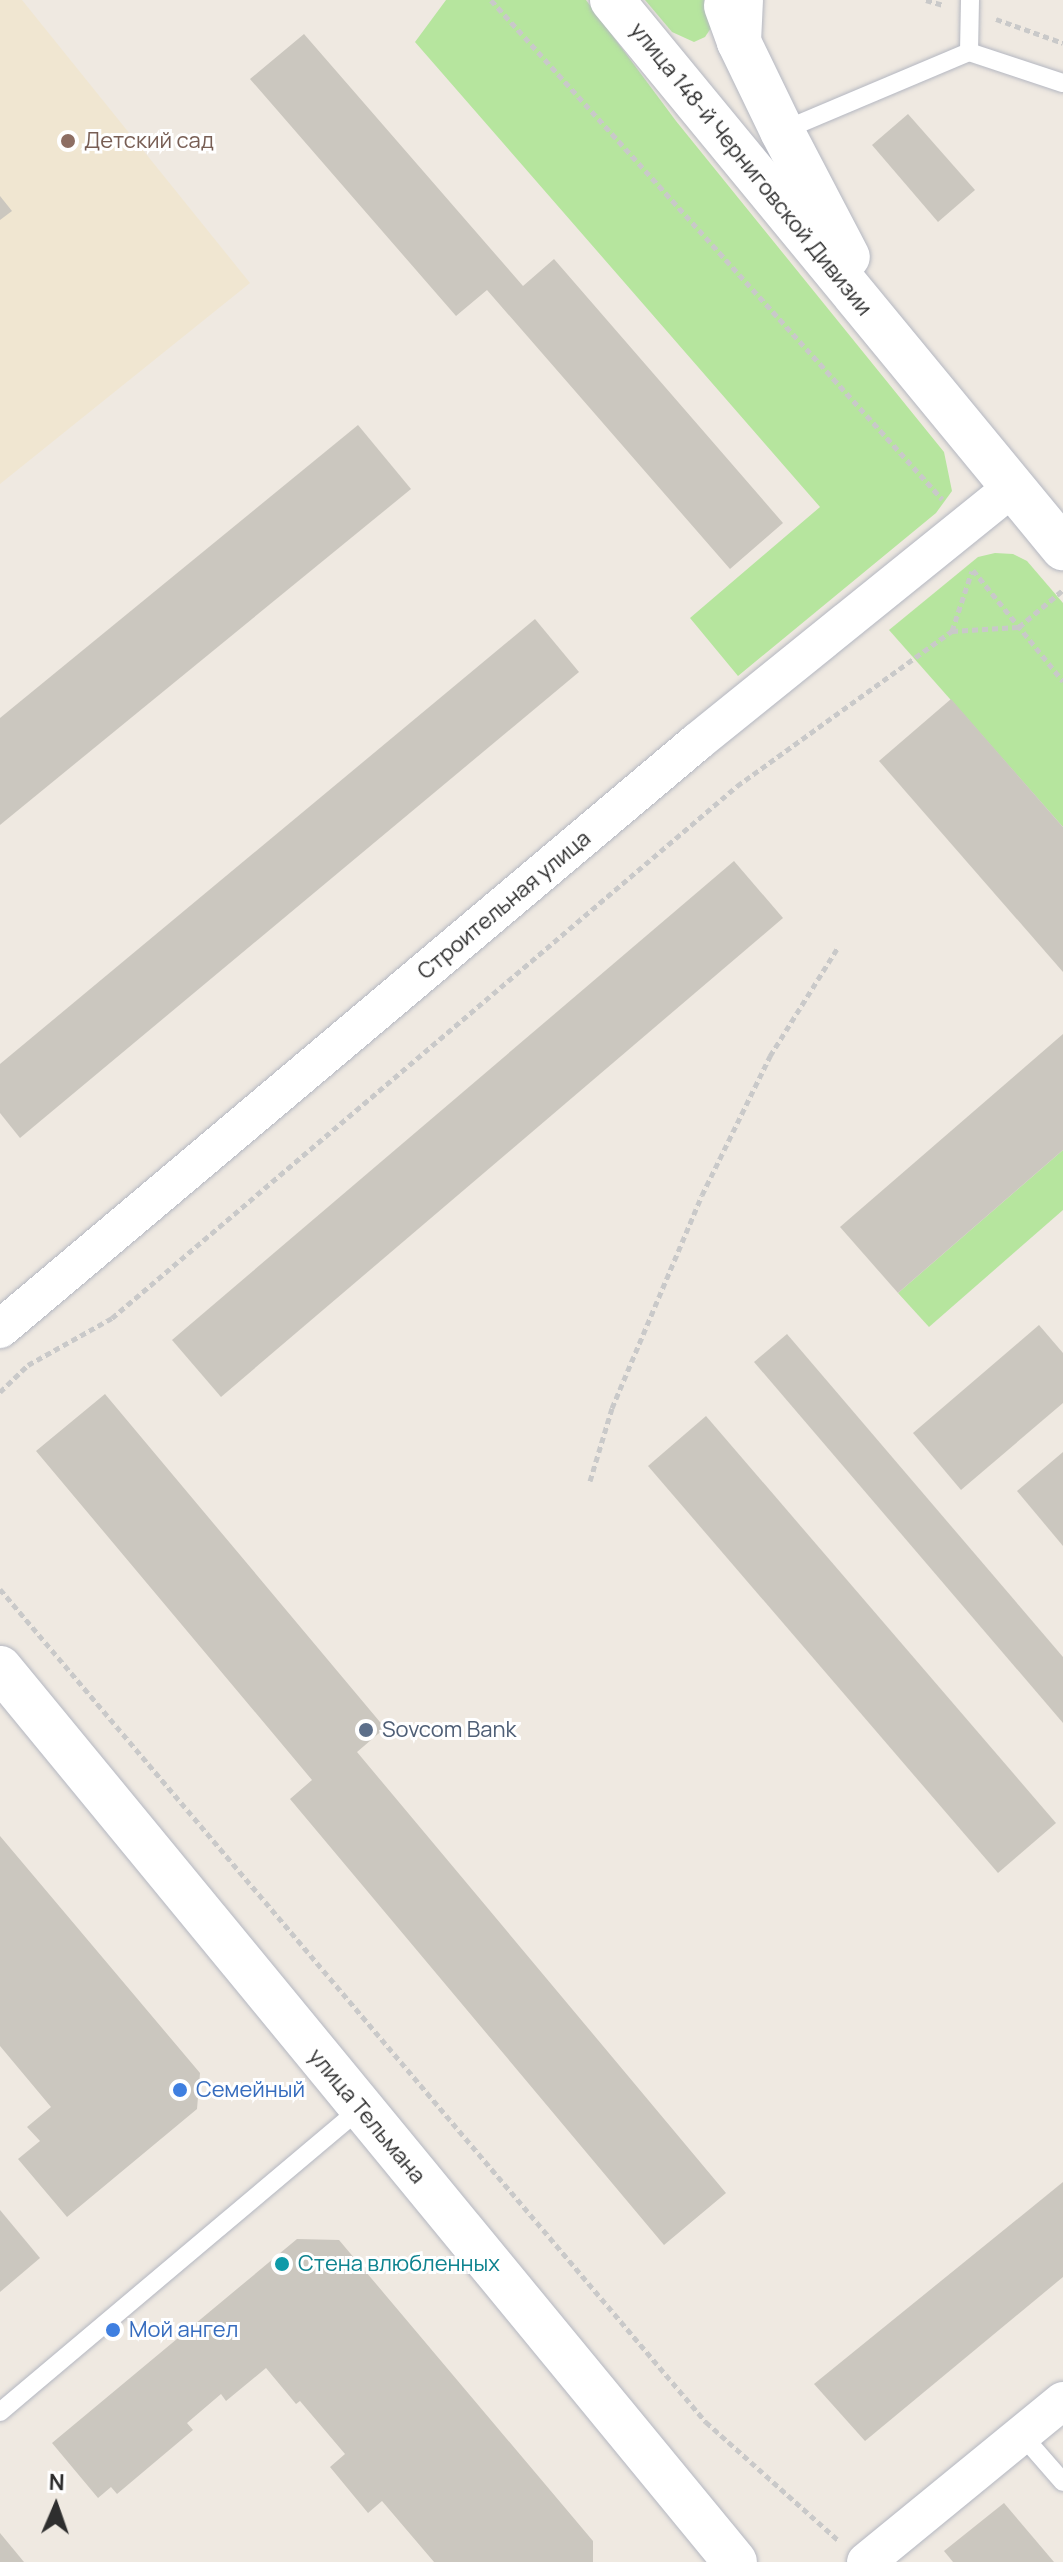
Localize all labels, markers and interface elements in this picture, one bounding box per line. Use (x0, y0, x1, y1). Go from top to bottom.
street label: улица 148-й Черниговской Дивизии (624, 17, 878, 321)
place label: Детский сад (84, 128, 214, 154)
marker: Детский сад (59, 132, 77, 150)
street label: Строительная улица (412, 825, 596, 985)
place label: Sovcom Bank (382, 1717, 516, 1743)
marker: Sovcom Bank (357, 1721, 375, 1739)
street label: улица Тельмана (303, 2043, 431, 2189)
place label: Семейный (196, 2077, 305, 2103)
marker: Семейный (171, 2081, 189, 2099)
place label: Стена влюбленных (298, 2251, 500, 2277)
marker: Стена влюбленных (273, 2255, 291, 2273)
place label: Мой ангел (129, 2317, 238, 2343)
marker: Мой ангел (104, 2321, 122, 2339)
north arrow (16, 2466, 96, 2546)
text: N (48, 2467, 65, 2497)

